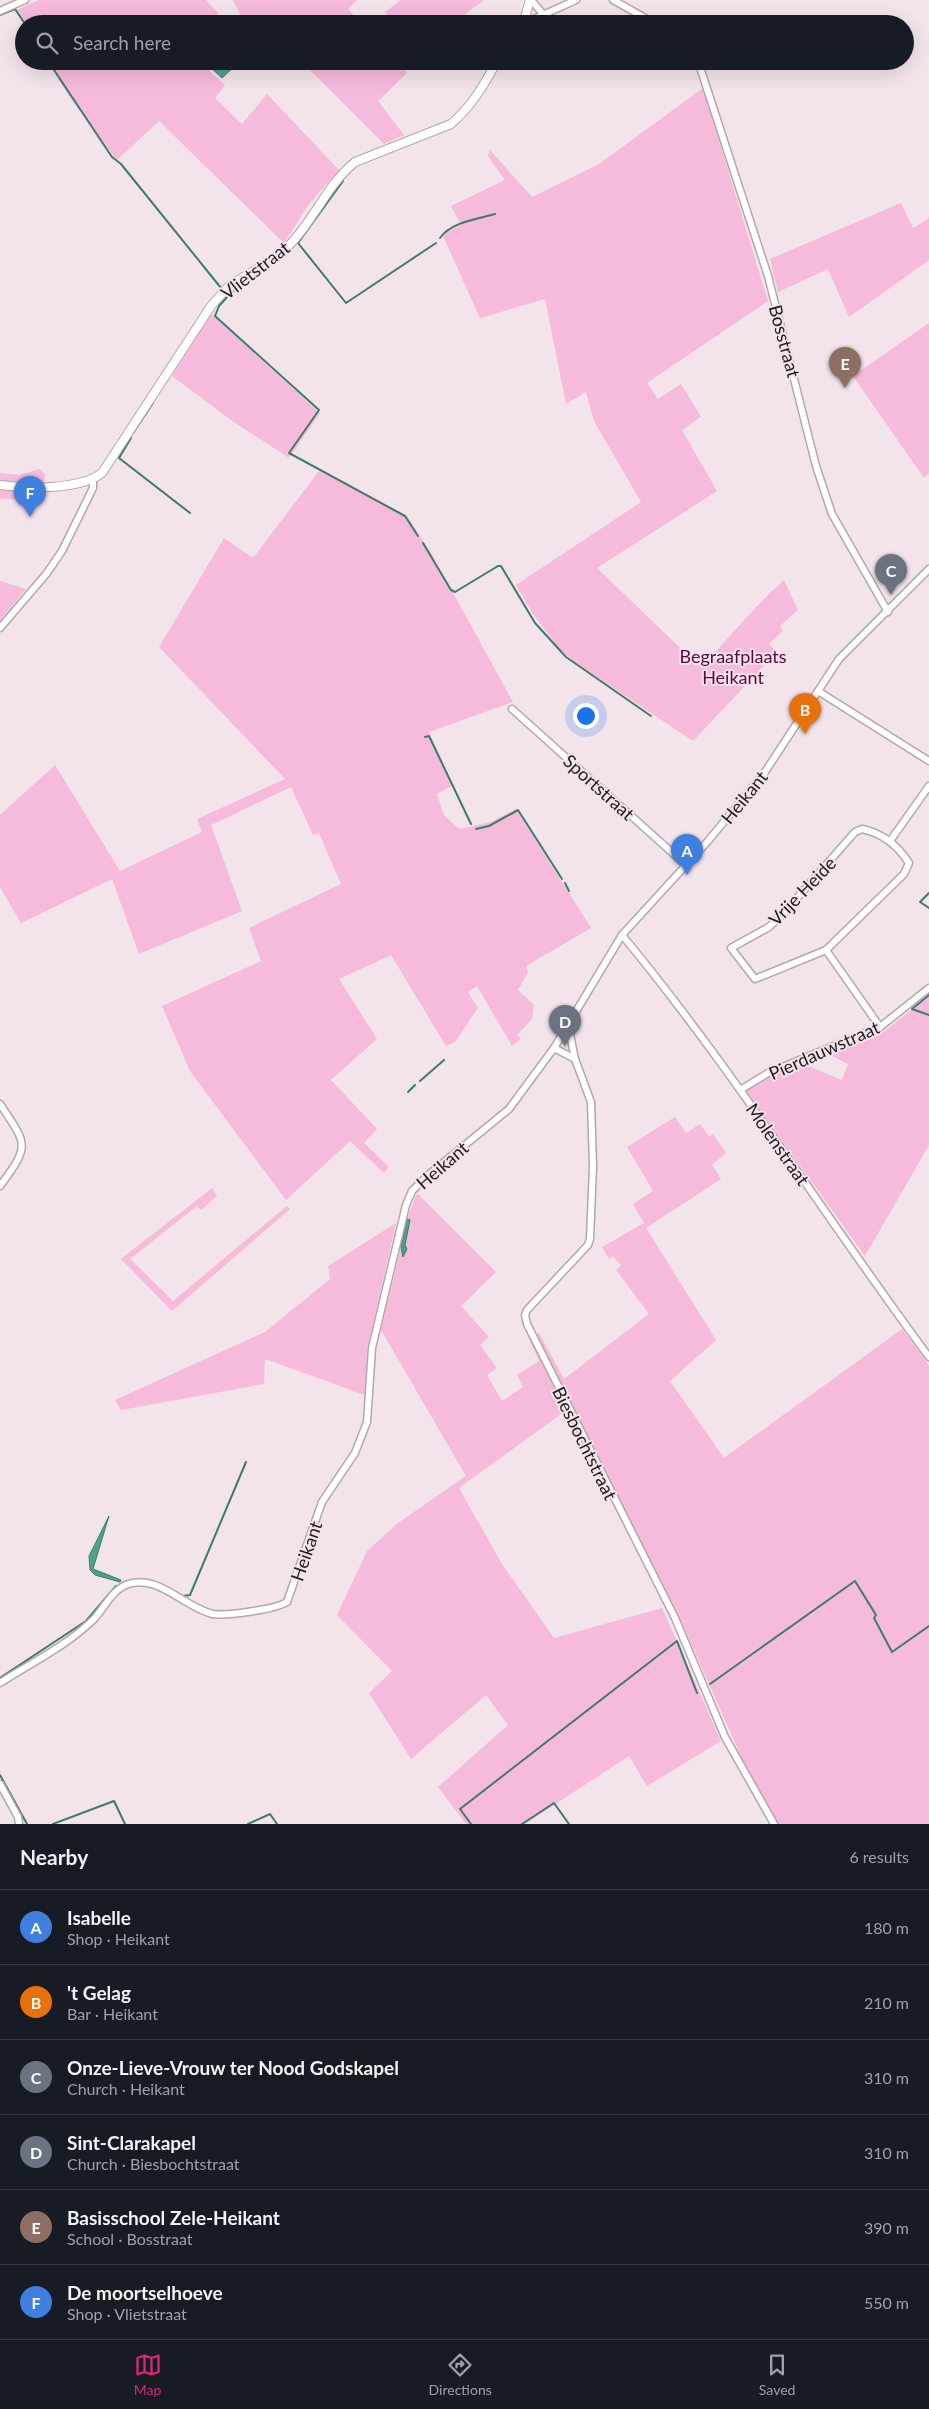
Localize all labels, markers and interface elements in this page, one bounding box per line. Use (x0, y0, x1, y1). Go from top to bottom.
search box (15, 15, 914, 70)
icon: search (33, 29, 61, 57)
text: Search here (73, 31, 171, 54)
street label: Vlietstraat (216, 236, 294, 304)
street label: Bosstraat (765, 302, 805, 380)
pin: E (829, 347, 861, 388)
pin: F (14, 476, 46, 517)
pin: C (875, 554, 907, 595)
park label: Begraafplaats Heikant (679, 645, 787, 688)
pin: B (789, 693, 821, 734)
your location (573, 703, 599, 729)
street label: Sportstraat (559, 749, 639, 825)
street label: Heikant (716, 766, 772, 828)
pin: A (671, 834, 703, 875)
street label: Vrije Heide (764, 852, 840, 930)
pin: D (549, 1005, 581, 1046)
street label: Pierdauwstraat (765, 1016, 883, 1084)
street label: Molenstraat (742, 1099, 815, 1190)
street label: Heikant (411, 1136, 473, 1194)
street label: Biesbochtstraat (548, 1383, 622, 1504)
street label: Heikant (286, 1518, 327, 1584)
text: Nearby (20, 1844, 88, 1869)
text: 6 results (849, 1847, 909, 1866)
text: Isabelle (67, 1906, 131, 1929)
text: A (30, 1918, 42, 1937)
text: 180 m (864, 1918, 909, 1937)
text: Shop · Heikant (67, 1929, 170, 1948)
text: 't Gelag (67, 1981, 131, 2004)
text: B (31, 1993, 41, 2012)
text: 210 m (864, 1993, 909, 2012)
text: Bar · Heikant (67, 2004, 158, 2023)
text: Onze-Lieve-Vrouw ter Nood Godskapel (67, 2056, 399, 2079)
text: C (31, 2068, 41, 2087)
text: 310 m (864, 2068, 909, 2087)
text: Church · Heikant (67, 2079, 185, 2098)
text: Sint-Clarakapel (67, 2131, 196, 2154)
text: D (30, 2143, 42, 2162)
text: 310 m (864, 2143, 909, 2162)
text: Church · Biesbochtstraat (67, 2154, 239, 2173)
text: Basisschool Zele-Heikant (67, 2206, 280, 2229)
text: E (31, 2218, 41, 2237)
text: 390 m (864, 2218, 909, 2237)
text: School · Bosstraat (67, 2229, 193, 2248)
text: De moortselhoeve (67, 2281, 223, 2304)
text: F (31, 2293, 41, 2312)
text: 550 m (864, 2293, 909, 2312)
text: Shop · Vlietstraat (67, 2304, 187, 2323)
tab: Map (134, 2351, 162, 2398)
tab: Directions (429, 2351, 492, 2398)
tab: Saved (759, 2351, 795, 2398)

